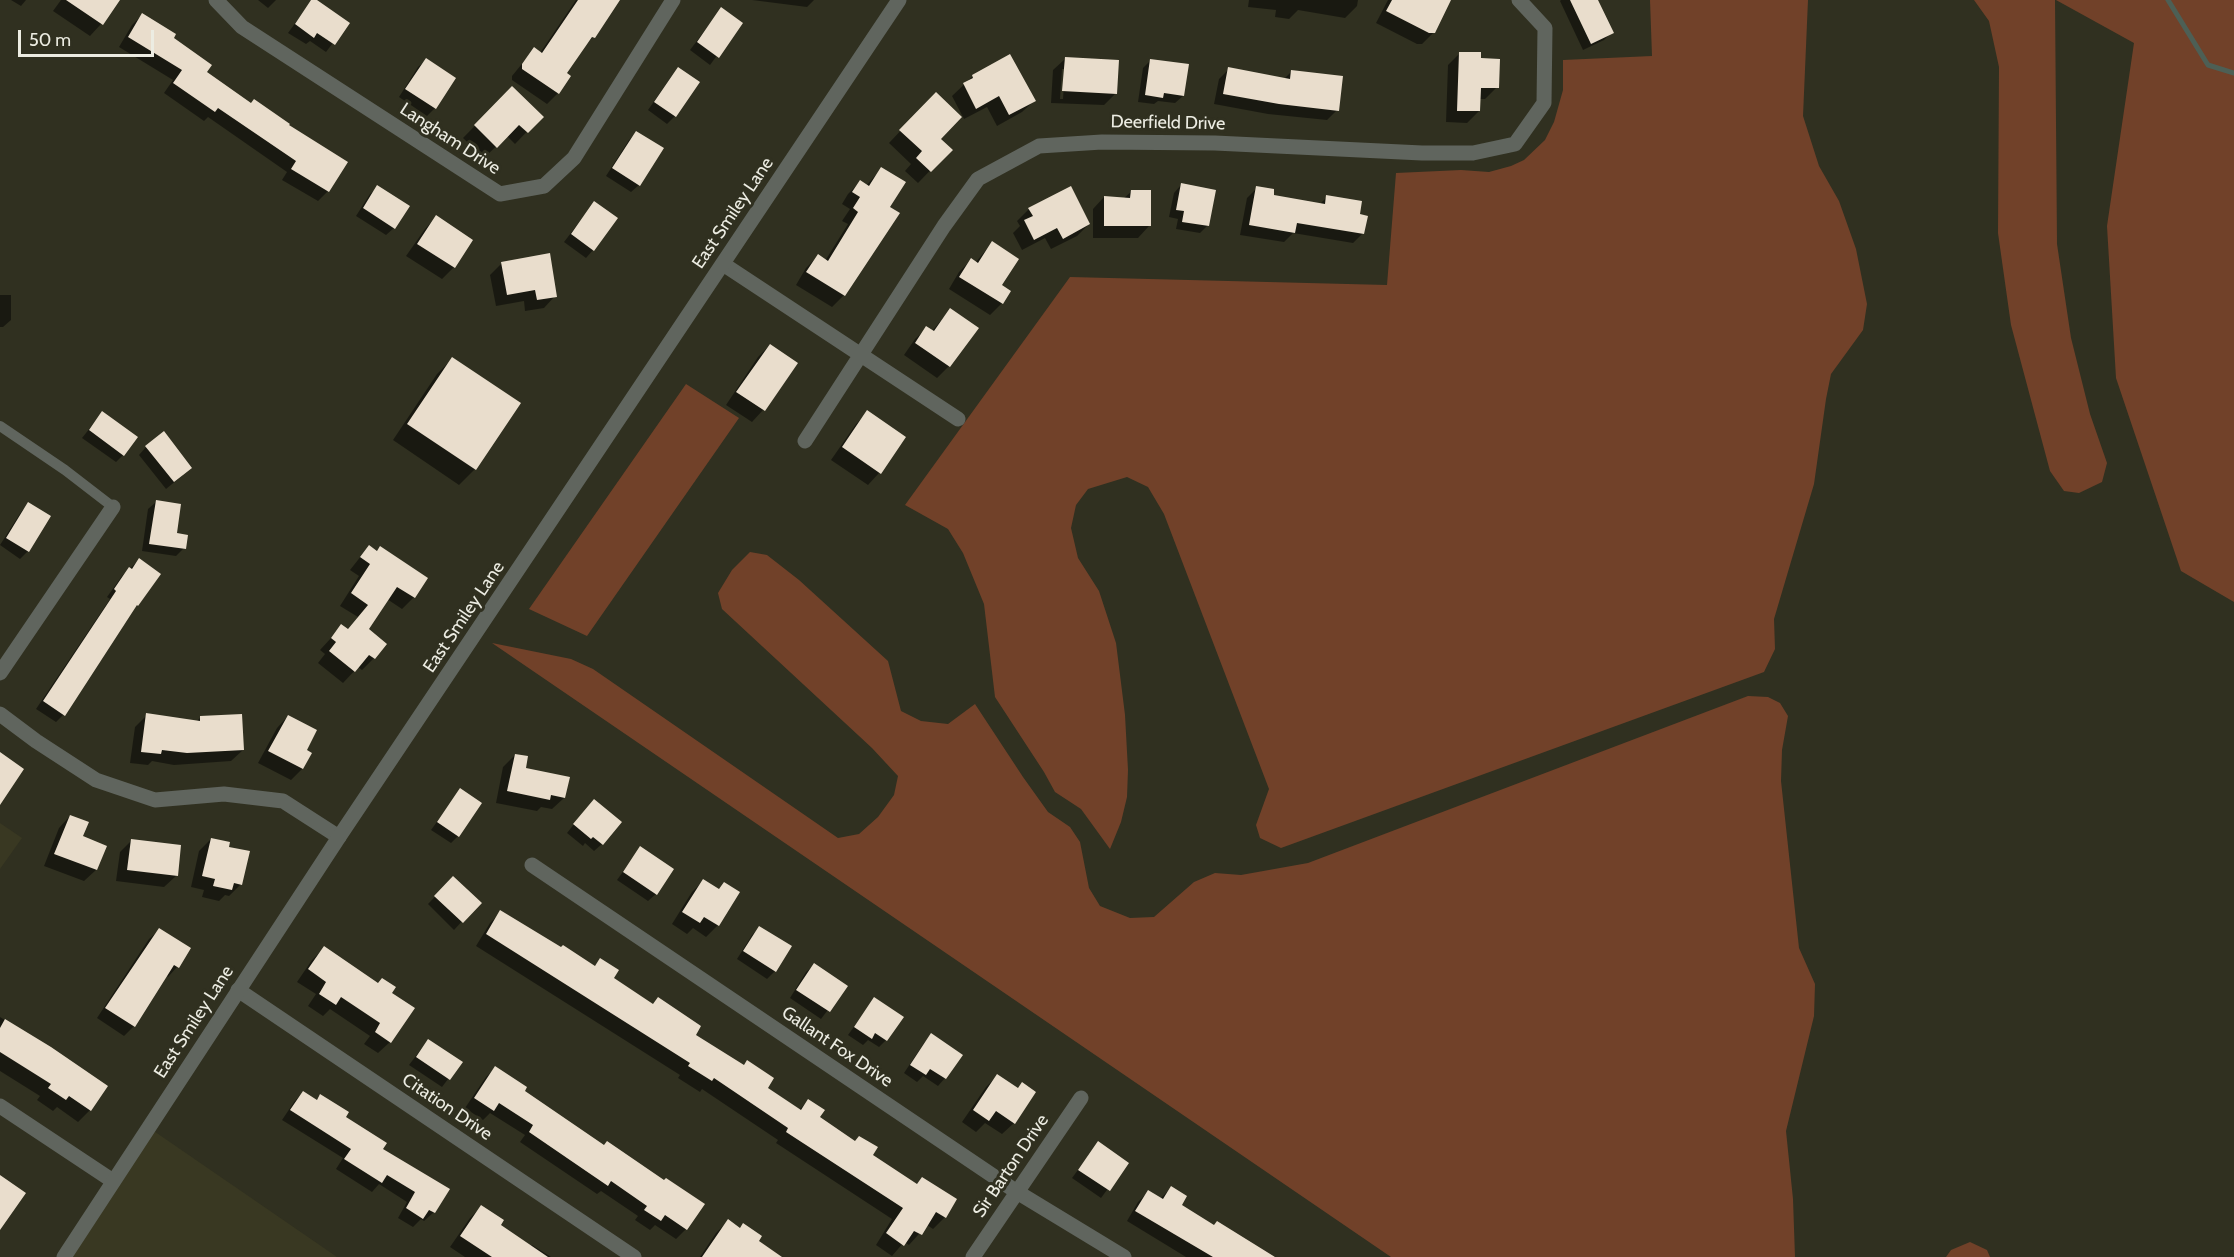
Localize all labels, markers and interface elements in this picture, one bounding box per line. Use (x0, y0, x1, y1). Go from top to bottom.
scale bar (21, 18, 158, 56)
text: 50 m (29, 29, 71, 51)
street label: Langham Drive (396, 99, 504, 179)
street label: Deerfield Drive (1110, 111, 1226, 135)
street label: East Smiley Lane (688, 153, 778, 273)
street label: East Smiley Lane (419, 557, 509, 677)
street label: East Smiley Lane (150, 962, 238, 1082)
street label: Gallant Fox Drive (777, 1002, 897, 1092)
street label: Citation Drive (398, 1069, 496, 1145)
street label: Sir Barton Drive (969, 1110, 1053, 1222)

